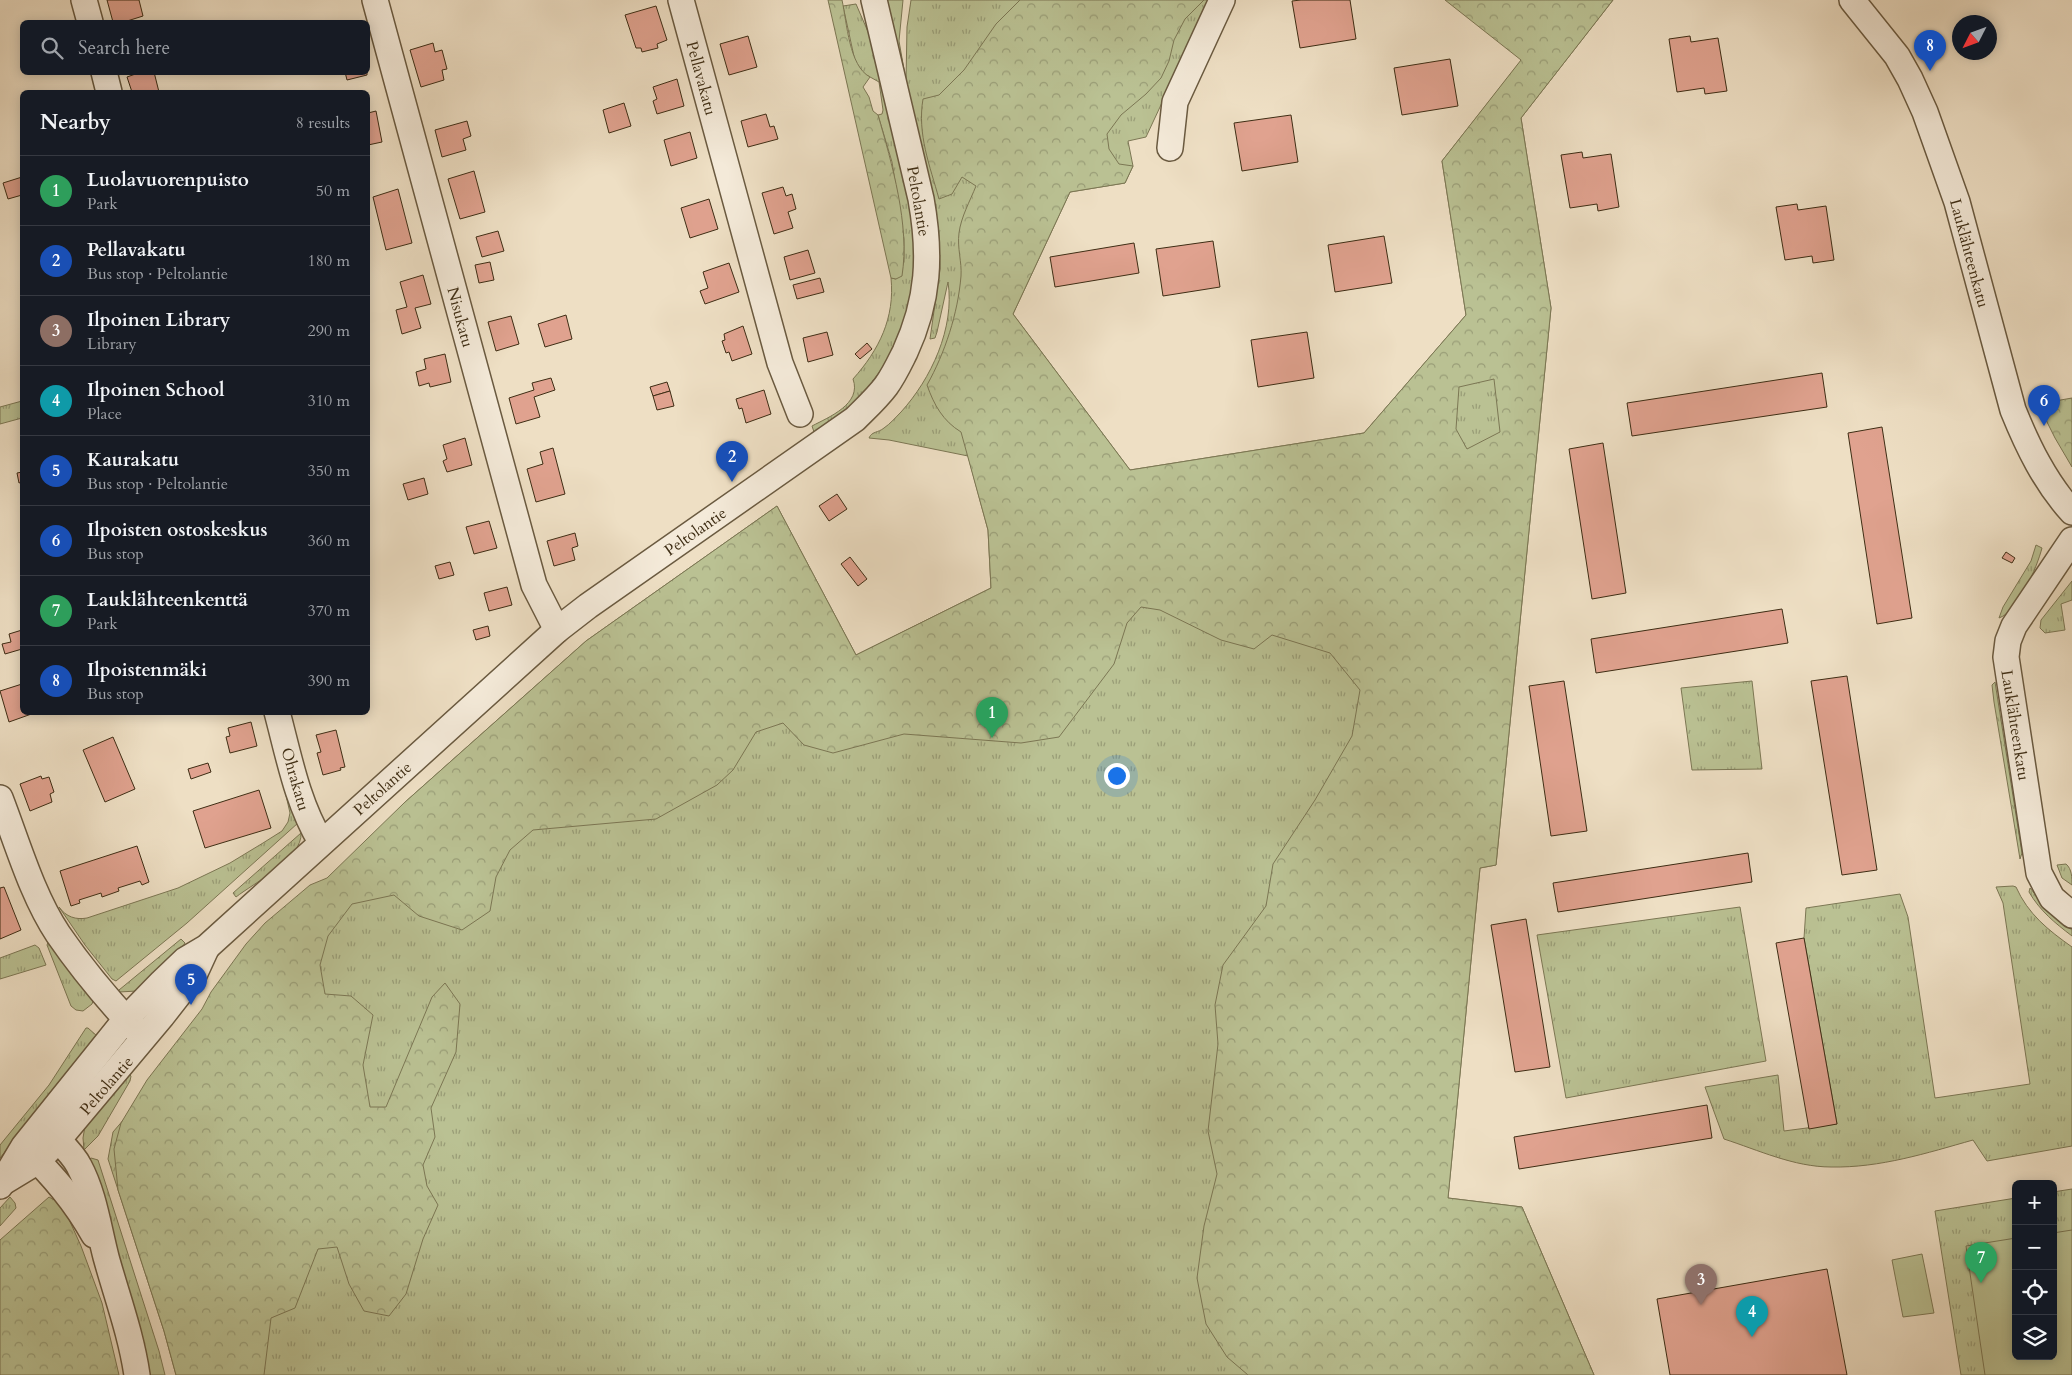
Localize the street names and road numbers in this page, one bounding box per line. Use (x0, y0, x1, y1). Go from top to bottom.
street label: Pellavakatu (681, 39, 722, 118)
street label: Peltolantie (901, 164, 935, 238)
street label: Lauklähteenkatu (1944, 196, 1994, 310)
street label: Nisukatu (441, 285, 479, 350)
street label: Peltolantie (660, 502, 731, 561)
street label: Lauklähteenkatu (1995, 668, 2035, 782)
street label: Ohrakatu (276, 745, 315, 814)
street label: Peltolantie (349, 757, 417, 821)
street label: Peltolantie (75, 1051, 138, 1120)

